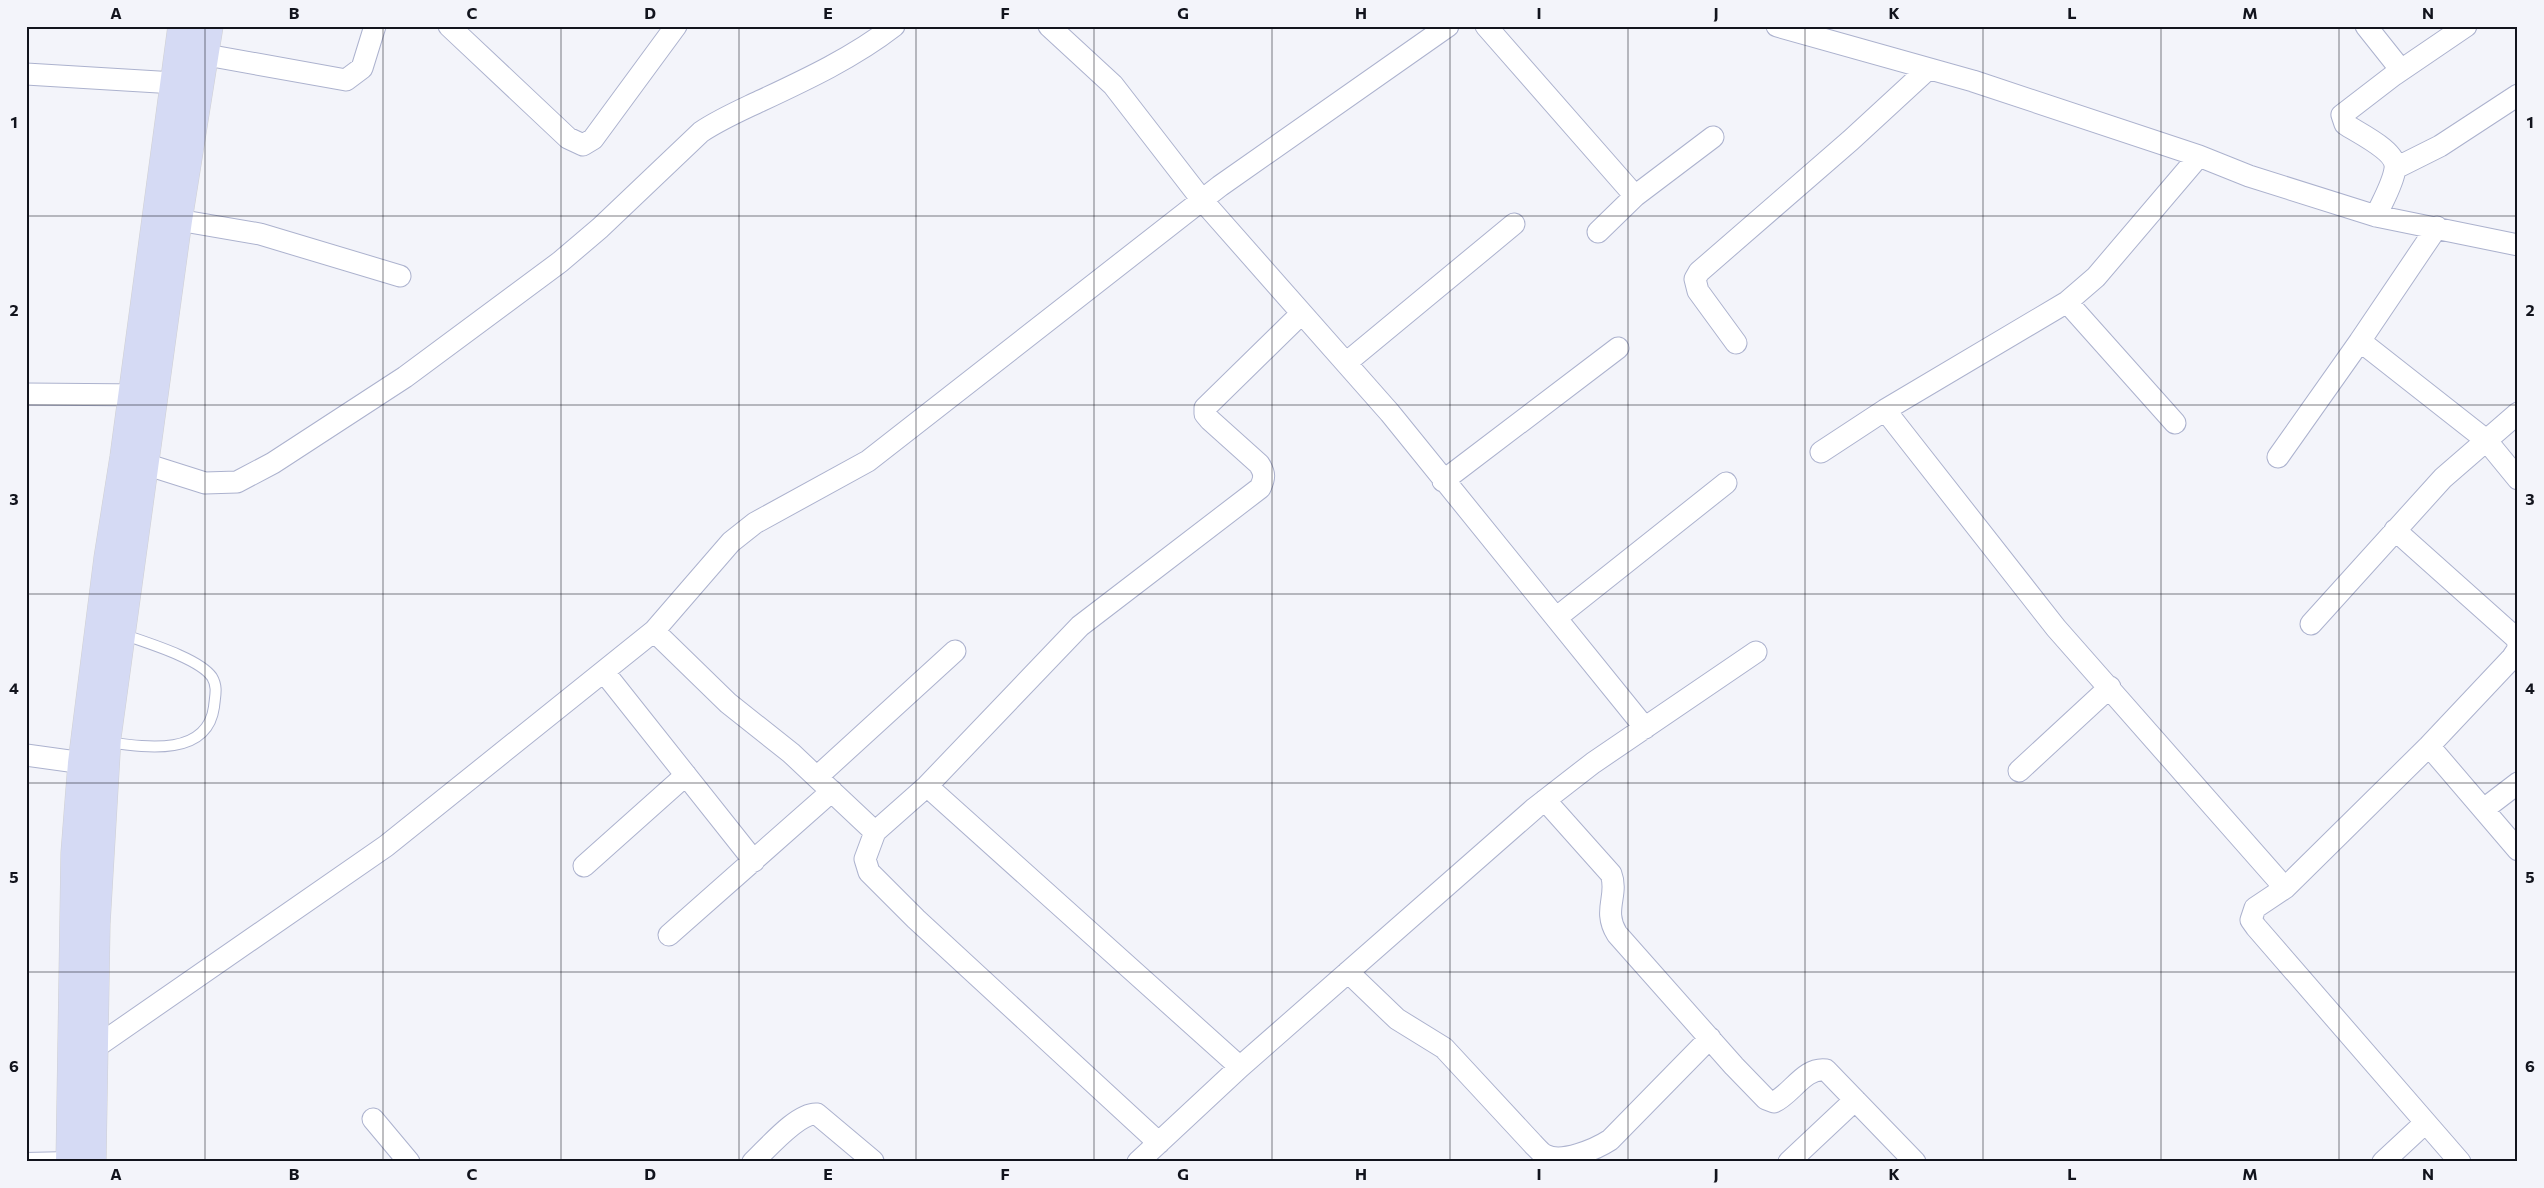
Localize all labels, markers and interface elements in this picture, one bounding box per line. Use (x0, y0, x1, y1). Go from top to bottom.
text: A (110, 3, 122, 22)
text: B (289, 3, 300, 22)
text: C (467, 3, 478, 22)
text: D (644, 3, 656, 22)
text: E (823, 3, 833, 22)
text: F (1000, 3, 1010, 22)
text: G (1177, 3, 1189, 22)
text: H (1355, 3, 1367, 22)
text: I (1536, 3, 1542, 22)
text: J (1713, 3, 1719, 22)
text: K (1888, 3, 1900, 22)
text: L (2067, 3, 2077, 22)
text: M (2242, 3, 2258, 22)
text: N (2422, 3, 2434, 22)
text: 1 (10, 112, 18, 131)
text: 1 (2526, 112, 2534, 131)
text: 2 (9, 300, 19, 319)
text: 2 (2525, 300, 2535, 319)
text: 3 (9, 489, 19, 508)
text: 3 (2525, 489, 2535, 508)
text: 4 (9, 678, 19, 697)
text: 4 (2525, 678, 2535, 697)
text: 5 (9, 867, 19, 886)
text: 5 (2525, 867, 2535, 886)
text: 6 (9, 1056, 19, 1075)
text: 6 (2525, 1056, 2535, 1075)
text: A (110, 1164, 122, 1183)
text: B (289, 1164, 300, 1183)
text: C (467, 1164, 478, 1183)
text: D (644, 1164, 656, 1183)
text: E (823, 1164, 833, 1183)
text: F (1000, 1164, 1010, 1183)
text: G (1177, 1164, 1189, 1183)
text: H (1355, 1164, 1367, 1183)
text: I (1536, 1164, 1542, 1183)
text: J (1713, 1164, 1719, 1183)
text: K (1888, 1164, 1900, 1183)
text: L (2067, 1164, 2077, 1183)
text: M (2242, 1164, 2258, 1183)
text: N (2422, 1164, 2434, 1183)

